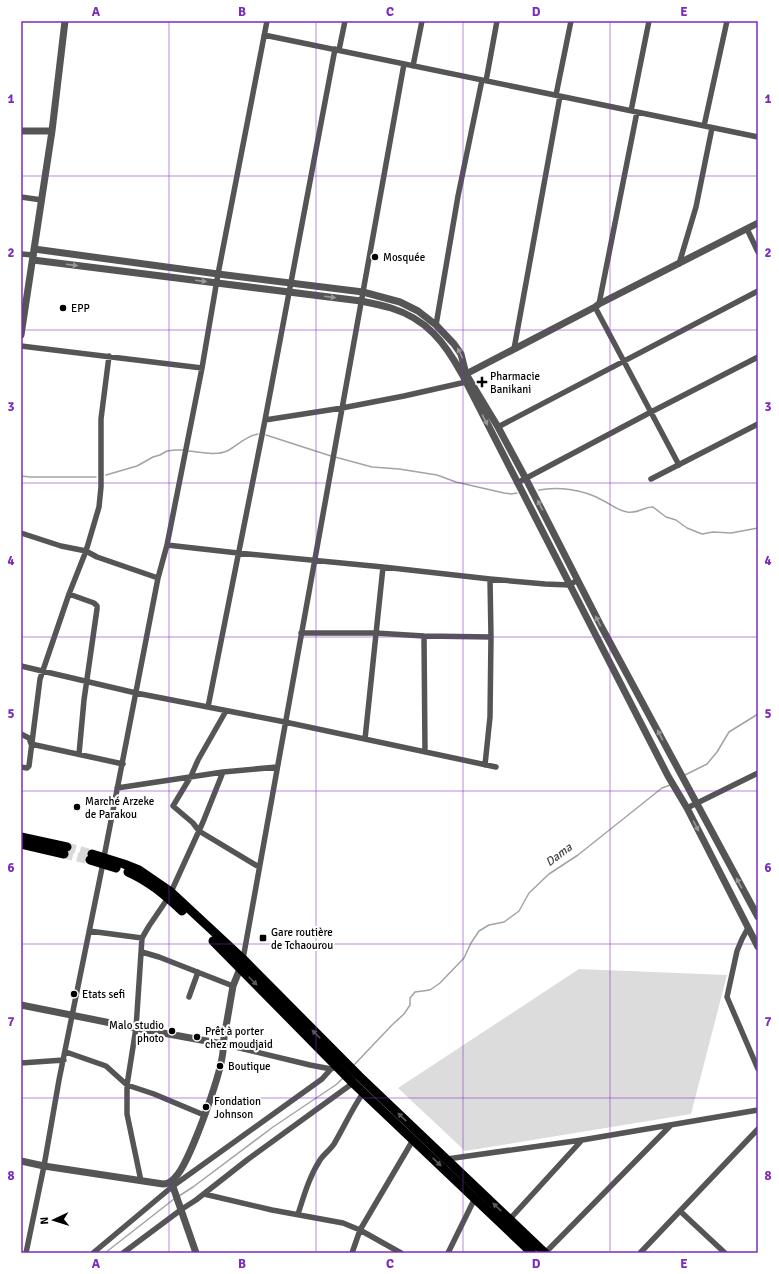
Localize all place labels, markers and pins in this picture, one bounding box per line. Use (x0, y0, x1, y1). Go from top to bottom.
place label: Mosquée (383, 251, 425, 264)
marker: Mosquée (370, 252, 380, 262)
place label: EPP (71, 302, 90, 315)
marker: EPP (58, 303, 68, 313)
place label: Pharmacie Banikani (490, 370, 540, 396)
marker: Pharmacie Banikani (477, 377, 487, 387)
place label: Marché Arzeke de Parakou (85, 795, 154, 821)
marker: Marché Arzeke de Parakou (72, 802, 82, 812)
place label: Gare routière de Tchaourou (271, 926, 333, 952)
marker: Gare routière de Tchaourou (258, 933, 268, 943)
place label: Etats sefi (82, 988, 125, 1001)
marker: Etats sefi (69, 989, 79, 999)
place label: Malo studio photo (109, 1019, 164, 1045)
place label: Prêt à porter chez moudjaid (205, 1025, 273, 1051)
marker: Malo studio photo (167, 1026, 177, 1036)
marker: Prêt à porter chez moudjaid (192, 1032, 202, 1042)
place label: Boutique (228, 1060, 271, 1073)
marker: Boutique (215, 1061, 225, 1071)
place label: Fondation Johnson (214, 1095, 261, 1121)
marker: Fondation Johnson (201, 1102, 211, 1112)

